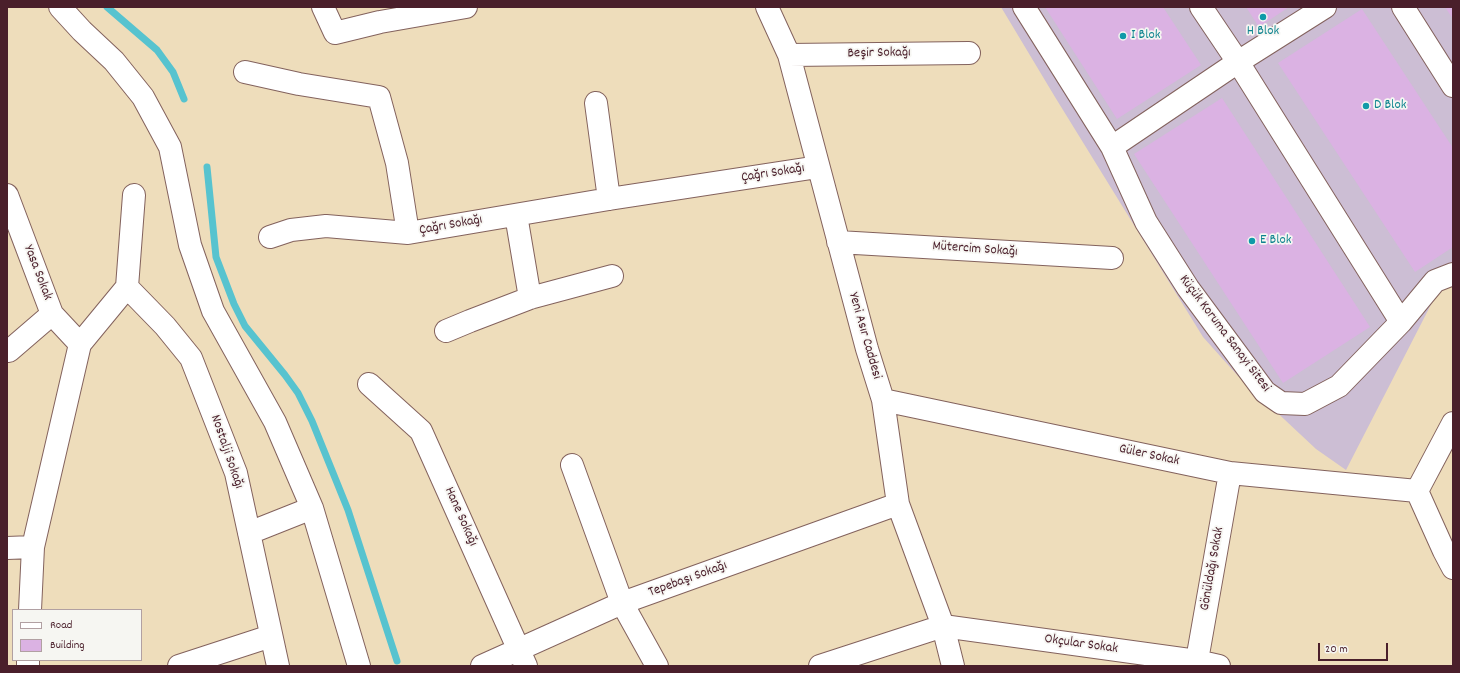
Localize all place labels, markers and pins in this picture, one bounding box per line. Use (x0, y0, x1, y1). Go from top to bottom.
marker: H Blok (1258, 12, 1268, 22)
place label: H Blok (1247, 24, 1279, 40)
place label: I Blok (1131, 28, 1160, 44)
marker: I Blok (1118, 31, 1128, 41)
place label: D Blok (1374, 98, 1406, 114)
marker: D Blok (1361, 101, 1371, 111)
place label: E Blok (1260, 233, 1291, 249)
marker: E Blok (1247, 236, 1257, 246)

